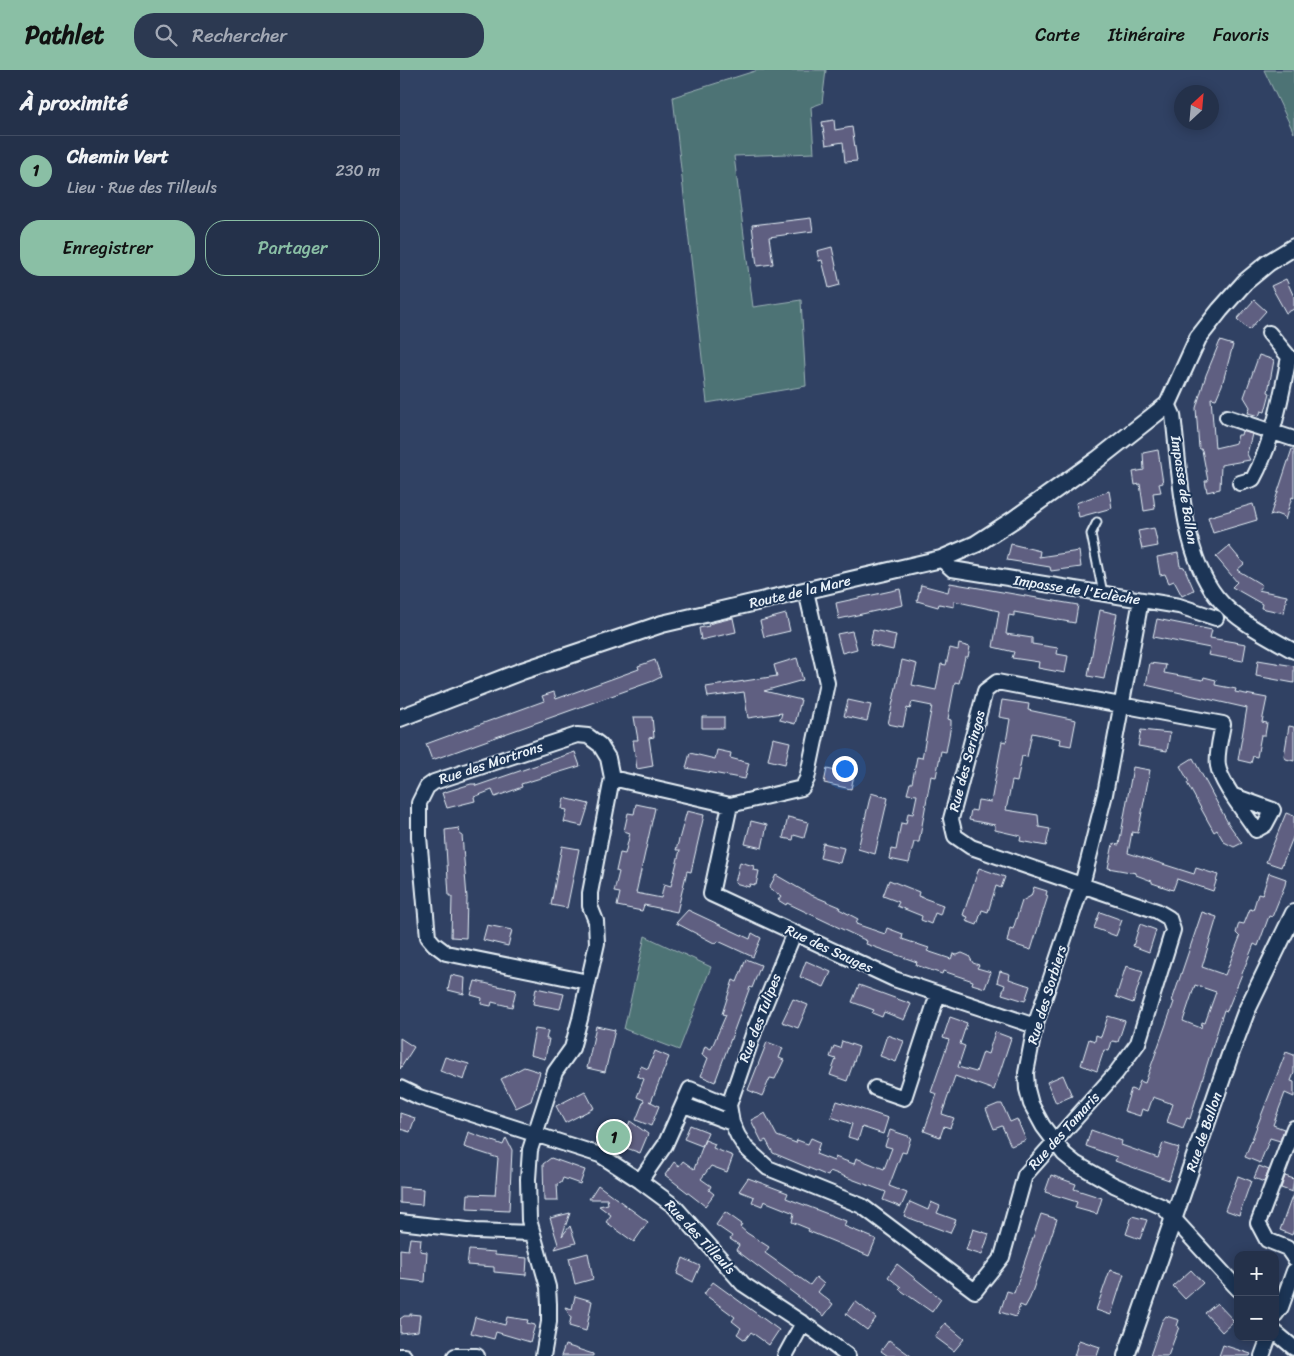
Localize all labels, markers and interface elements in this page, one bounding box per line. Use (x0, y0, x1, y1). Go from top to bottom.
search box (134, 13, 484, 58)
text: Pathlet (25, 14, 104, 56)
text: Rechercher (192, 19, 287, 52)
text: Carte (1035, 19, 1080, 51)
text: Itinéraire (1108, 19, 1185, 51)
text: Favoris (1213, 19, 1269, 51)
icon: search (152, 21, 180, 49)
text: À proximité (20, 84, 128, 122)
north arrow (1174, 85, 1219, 130)
text: Chemin Vert (67, 140, 169, 173)
text: 1 (33, 156, 39, 185)
text: 230 m (335, 156, 380, 185)
text: Lieu · Rue des Tilleuls (67, 173, 217, 202)
button: Enregistrer (20, 220, 195, 276)
button: Partager (205, 220, 380, 276)
street label: Impasse de Ballon (1163, 433, 1205, 547)
street label: Impasse de l'Eclèche (1011, 567, 1142, 612)
street label: Route de la Mare (747, 568, 853, 616)
street label: Rue des Seringas (941, 707, 993, 814)
street label: Rue des Mortrons (436, 734, 547, 792)
your location (832, 756, 858, 782)
street label: Rue des Sauges (781, 918, 878, 981)
street label: Rue des Sorbiers (1020, 942, 1074, 1048)
street label: Rue des Tulipes (732, 969, 789, 1066)
street label: Rue des Tamaris (1022, 1086, 1107, 1176)
street label: Rue de Ballon (1179, 1088, 1229, 1175)
pin: 1 (598, 1118, 630, 1156)
street label: Rue des Tilleuls (658, 1194, 742, 1280)
map controls (1234, 1251, 1279, 1341)
button: + (1234, 1251, 1279, 1296)
button: − (1234, 1296, 1279, 1341)

